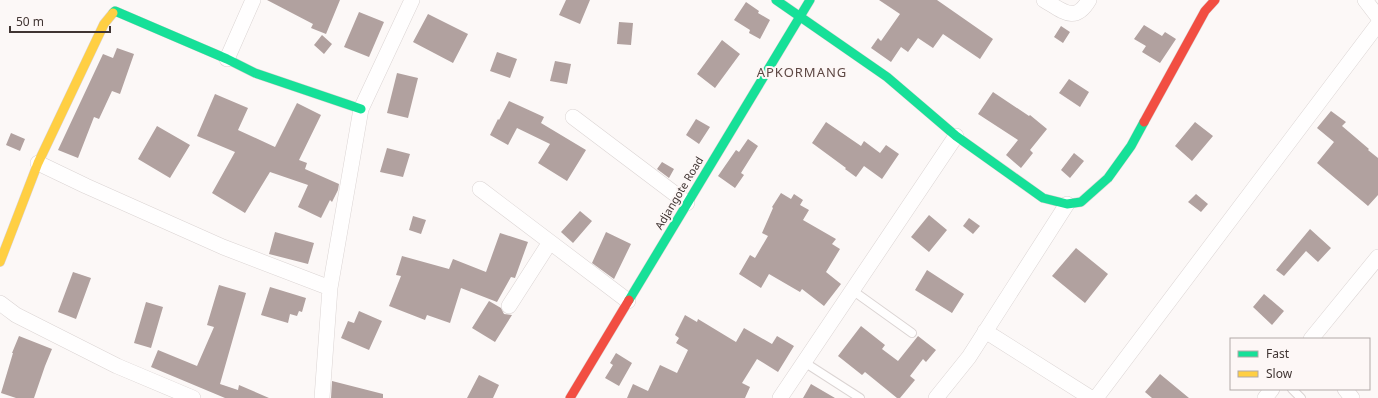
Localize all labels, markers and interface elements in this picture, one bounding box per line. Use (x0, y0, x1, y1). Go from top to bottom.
scale bar (10, 8, 110, 34)
text: 50 m (16, 13, 44, 30)
district label: APKORMANG (757, 63, 847, 81)
street label: Adjangote Road (651, 154, 706, 232)
legend (1230, 338, 1370, 390)
text: Fast (1266, 345, 1290, 362)
text: Slow (1266, 365, 1293, 382)

